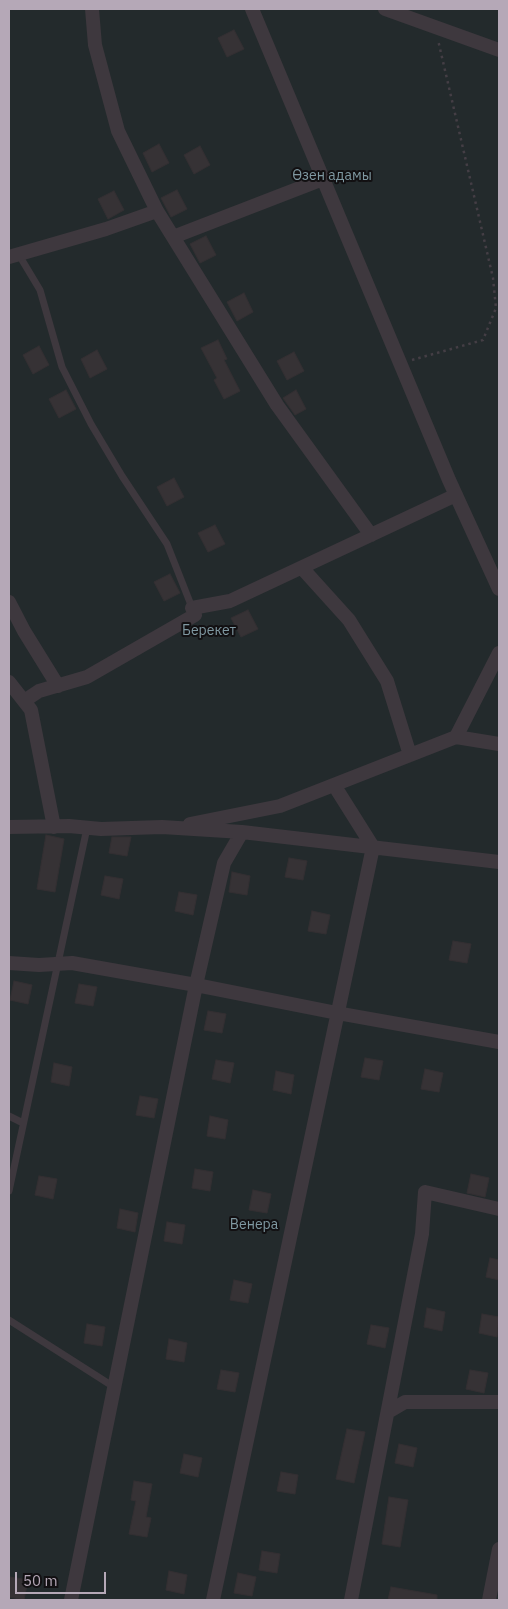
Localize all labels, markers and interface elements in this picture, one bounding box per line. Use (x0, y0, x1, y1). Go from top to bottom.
park label: Өзен адамы (292, 168, 372, 184)
park label: Берекет (182, 623, 236, 639)
park label: Венера (230, 1217, 278, 1233)
scale bar (18, 1562, 109, 1594)
text: 50 m (23, 1571, 58, 1590)

